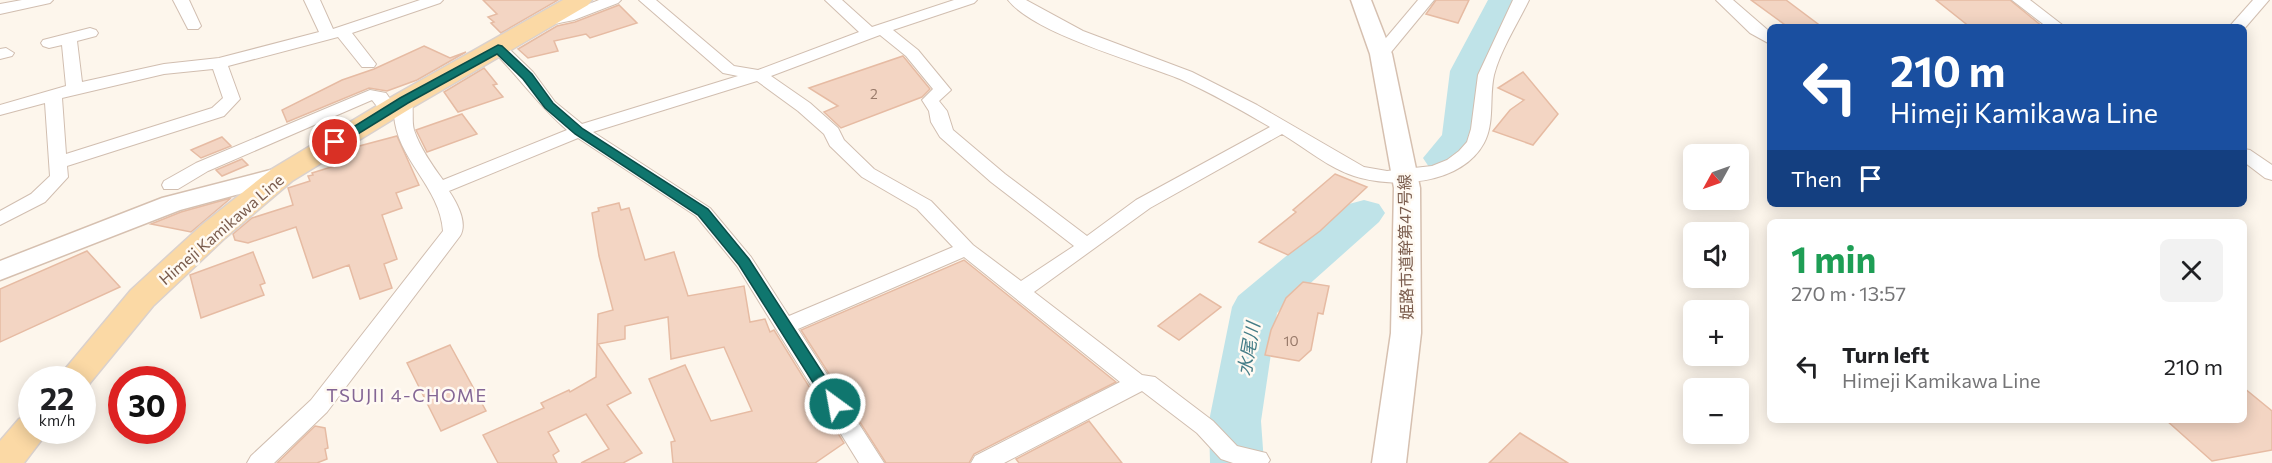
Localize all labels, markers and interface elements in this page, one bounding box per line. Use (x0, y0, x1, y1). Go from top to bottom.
text: 210 m (1890, 44, 2005, 96)
icon: left (1791, 48, 1869, 126)
house number: 2 (870, 85, 878, 102)
text: Himeji Kamikawa Line (1890, 96, 2158, 129)
pin (309, 116, 360, 167)
icon: arrive (318, 125, 351, 158)
north arrow (1683, 144, 1749, 210)
map controls (1683, 144, 1749, 444)
icon: arrive (1854, 162, 1887, 195)
text: Then (1791, 165, 1842, 192)
street label: Himeji Kamikawa Line (155, 170, 287, 288)
street label: 姫路市道幹第47号線 (1394, 174, 1416, 320)
button: sound (1683, 222, 1749, 288)
text: 1 min (1791, 236, 1876, 280)
button: close (2160, 239, 2223, 302)
text: 270 m · 13:57 (1791, 281, 1906, 305)
button: + (1683, 300, 1749, 366)
water label: 水尾川 (1232, 319, 1264, 377)
house number: 10 (1283, 332, 1299, 349)
text: Turn left (1842, 341, 1929, 368)
icon: left (1791, 350, 1824, 383)
text: 210 m (2164, 353, 2223, 380)
speed limit sign: 30 (108, 366, 186, 444)
text: Himeji Kamikawa Line (1842, 368, 2040, 392)
position arrow (803, 372, 867, 436)
button: − (1683, 378, 1749, 444)
text: 22 (40, 379, 74, 416)
district label: TSUJII 4-CHOME (326, 384, 488, 406)
text: km/h (39, 411, 75, 429)

